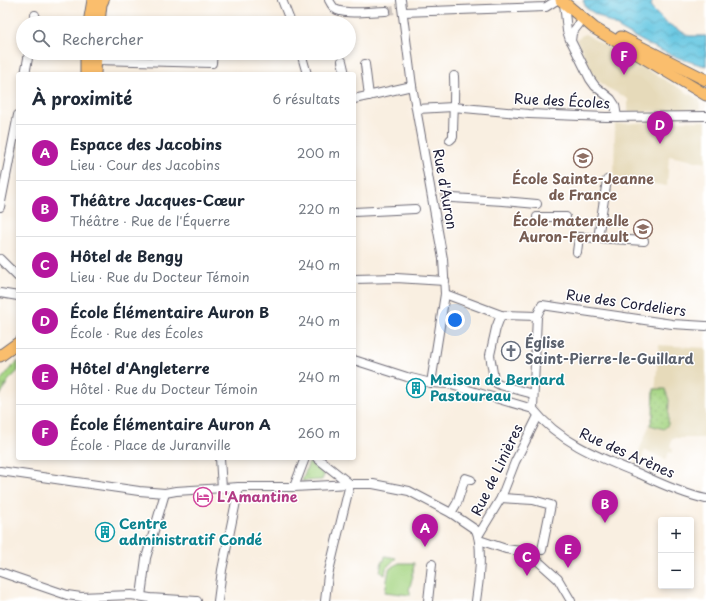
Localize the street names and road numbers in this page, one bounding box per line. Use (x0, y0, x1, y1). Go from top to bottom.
street label: Rue des Écoles (514, 88, 611, 114)
street label: Rue d'Auron (428, 147, 463, 231)
street label: Rue des Cordeliers (565, 284, 687, 321)
street label: Rue de Linières (465, 420, 528, 519)
street label: Rue des Arènes (576, 422, 678, 483)

